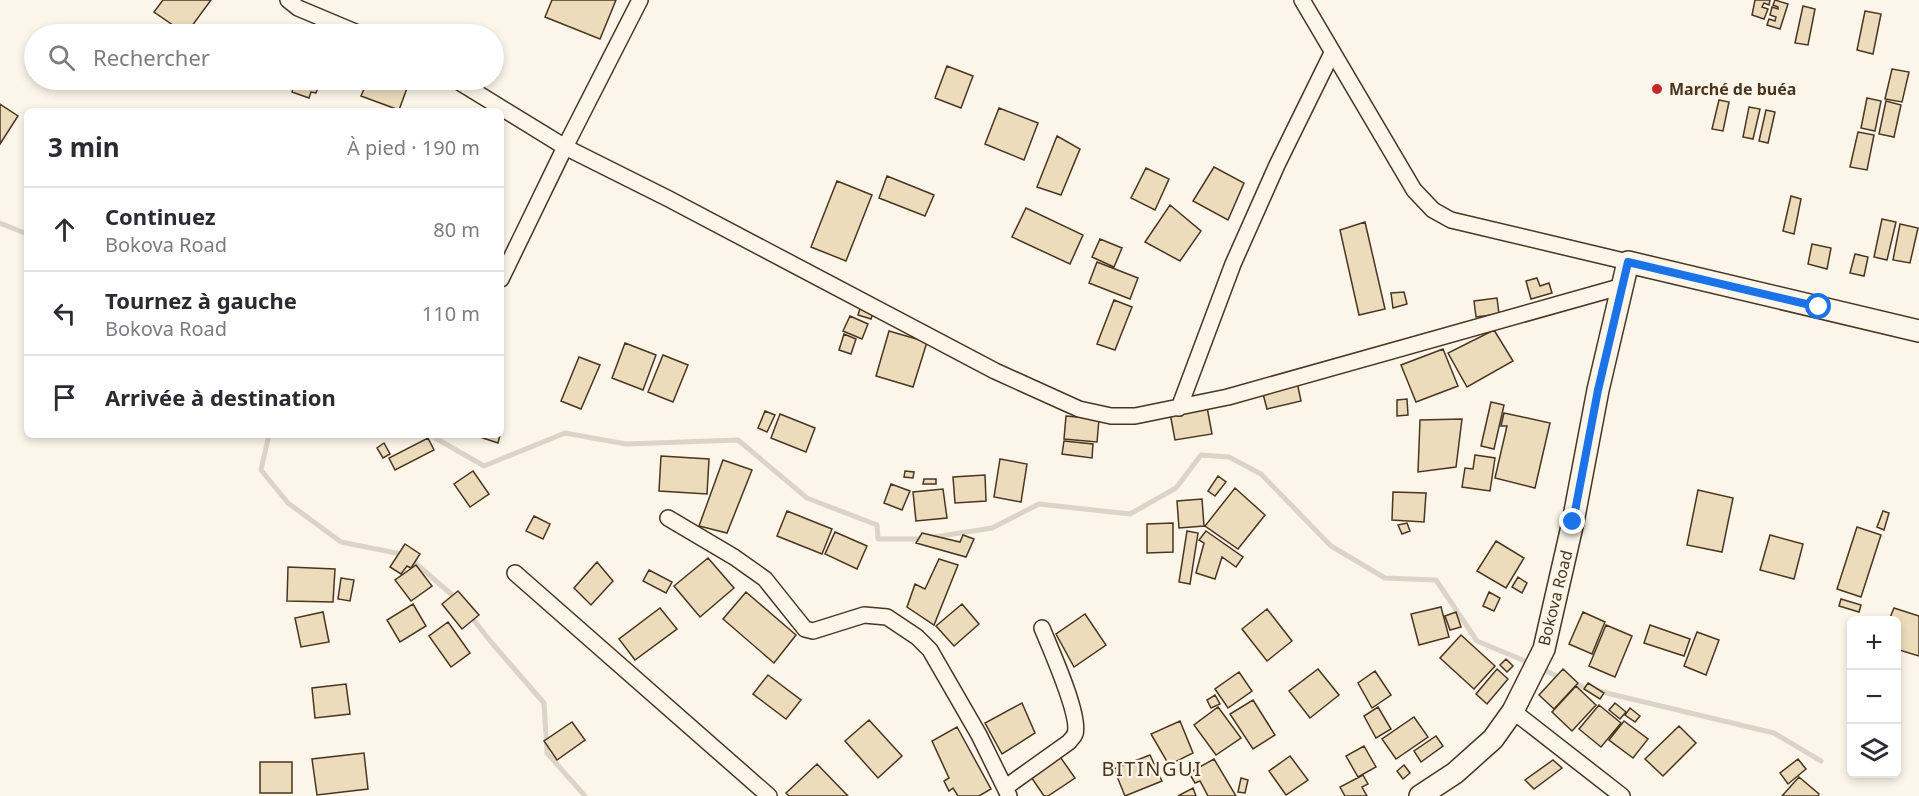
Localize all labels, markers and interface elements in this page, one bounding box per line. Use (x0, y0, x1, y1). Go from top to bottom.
search box (24, 24, 504, 90)
icon: search (45, 41, 78, 74)
text: Rechercher (93, 42, 210, 72)
place label: Marché de buéa (1669, 78, 1796, 100)
marker: Marché de buéa (1650, 82, 1664, 96)
text: 3 min (48, 129, 120, 165)
text: À pied · 190 m (347, 134, 480, 161)
text: Continuez (105, 201, 216, 231)
icon: ahead (48, 213, 81, 246)
text: 80 m (433, 216, 480, 243)
text: Bokova Road (105, 231, 227, 258)
text: Tournez à gauche (105, 285, 297, 315)
route start (1805, 293, 1831, 319)
icon: left (48, 297, 81, 330)
text: 110 m (422, 300, 480, 327)
text: Bokova Road (105, 315, 227, 342)
icon: arrive (48, 381, 81, 414)
text: Arrivée à destination (105, 382, 336, 412)
route end (1559, 508, 1585, 534)
street label: Bokova Road (1533, 548, 1577, 648)
map controls (1847, 616, 1901, 778)
button: + (1847, 616, 1901, 670)
button: − (1847, 670, 1901, 724)
button: layers (1847, 724, 1901, 778)
district label: BITINGUI (1102, 755, 1202, 782)

